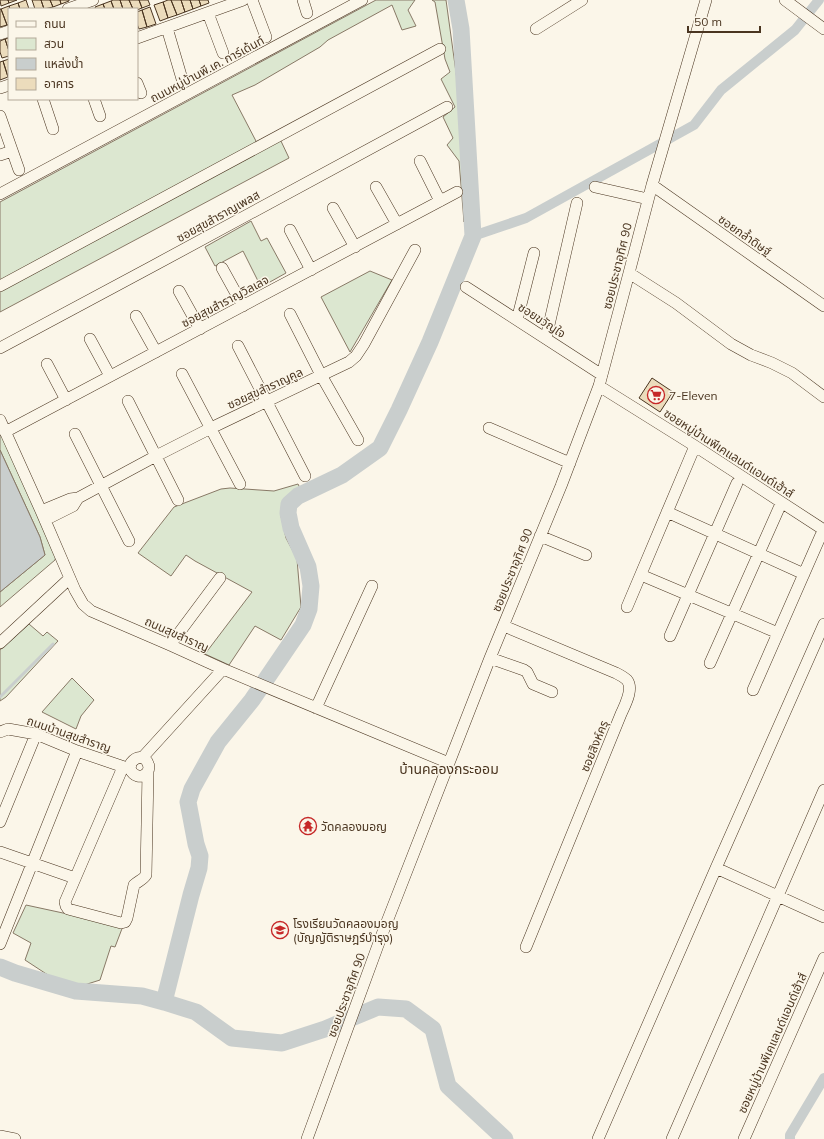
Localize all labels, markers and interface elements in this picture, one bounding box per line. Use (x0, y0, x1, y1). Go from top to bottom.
legend (8, 8, 138, 100)
scale bar (688, 8, 760, 34)
text: 50 m (694, 14, 722, 29)
text: ถนน (44, 16, 66, 31)
street label: ถนนหมู่บ้านพี.เค. การ์เด้นท์ (147, 33, 267, 105)
text: สวน (44, 36, 64, 51)
text: แหล่งน้ำ (44, 55, 83, 71)
text: อาคาร (44, 76, 74, 91)
street label: ซอยสุขสำราญเพลส (174, 187, 262, 245)
street label: ซอยกล้ำดิษฐ์ (716, 210, 775, 259)
street label: ซอยประชาอุทิศ 90 (599, 221, 635, 311)
street label: ซอยสุขสำราญวิลเลจ (179, 272, 271, 330)
street label: ซอยขวัญใจ (515, 299, 569, 341)
street label: ซอยสุขสำราญคูล (225, 364, 305, 412)
supermarket icon: 7-Eleven (646, 385, 666, 405)
place label: 7-Eleven (669, 388, 718, 403)
street label: ซอยหมู่บ้านพีเคแลนด์แอนด์เฮ้าส์ (661, 405, 797, 501)
street label: ซอยประชาอุทิศ 90 (488, 526, 536, 614)
street label: ถนนสุขสำราญ (143, 613, 211, 655)
street label: ถนนบ้านสุขสำราญ (25, 713, 113, 755)
street label: ซอยสิงห์ครุ (577, 718, 611, 774)
district label: บ้านคลองกระออม (399, 760, 499, 778)
temple icon: วัดคลองมอญ (298, 816, 318, 836)
place label: วัดคลองมอญ (321, 819, 387, 834)
place label: โรงเรียนวัดคลองมอญ (บัญญัติราษฎร์บำรุง) (293, 916, 399, 945)
school or university icon: โรงเรียนวัดคลองมอญ (บัญญัติราษฎร์บำรุง) (270, 920, 290, 940)
street label: ซอยประชาอุทิศ 90 (324, 951, 368, 1039)
street label: ซอยหมู่บ้านพีเคแลนด์แอนด์เฮ้าส์ (734, 970, 810, 1116)

